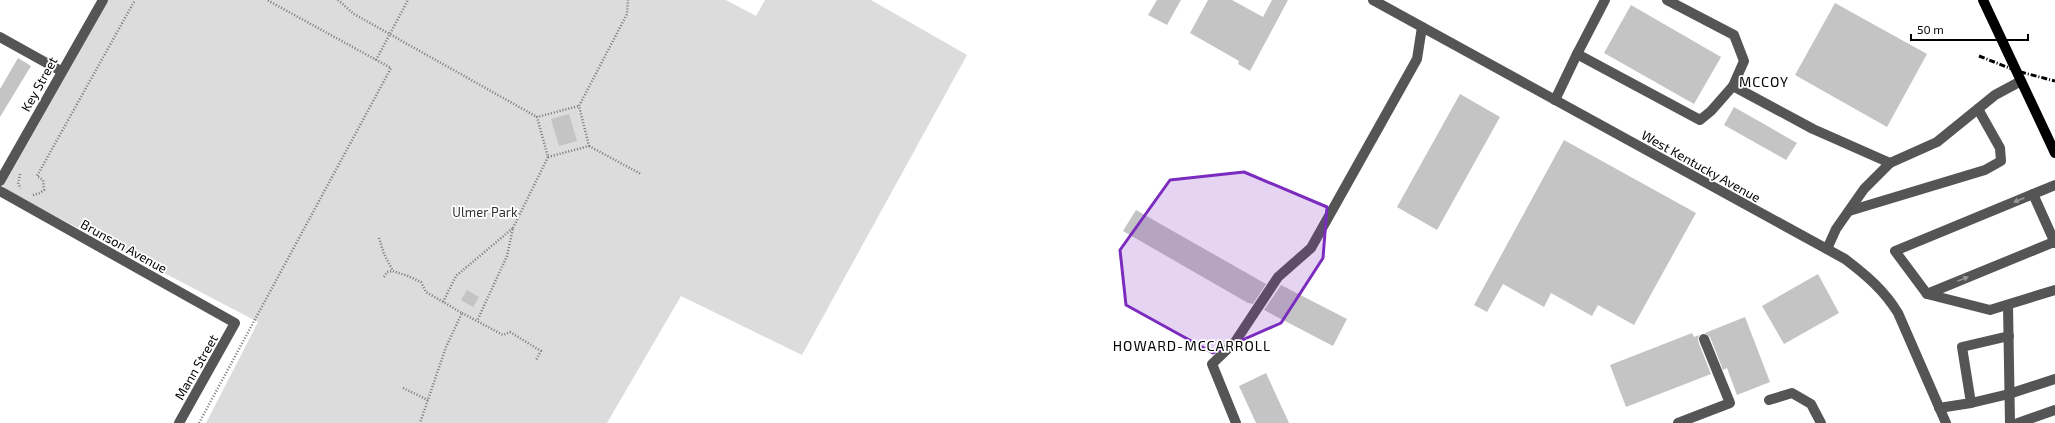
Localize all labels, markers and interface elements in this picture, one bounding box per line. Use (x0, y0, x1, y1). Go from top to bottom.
scale bar (1911, 16, 2028, 42)
text: 50 m (1917, 22, 1944, 36)
street label: Key Street (17, 54, 61, 114)
district label: MCCOY (1739, 73, 1789, 90)
street label: West Kentucky Avenue (1639, 127, 1763, 205)
one-way arrow (2013, 197, 2025, 203)
park label: Ulmer Park (452, 204, 518, 220)
street label: Brunson Avenue (78, 216, 170, 276)
one-way arrow (1957, 276, 1969, 282)
street label: Mann Street (171, 331, 221, 402)
district label: HOWARD-MCCARROLL (1113, 337, 1271, 354)

